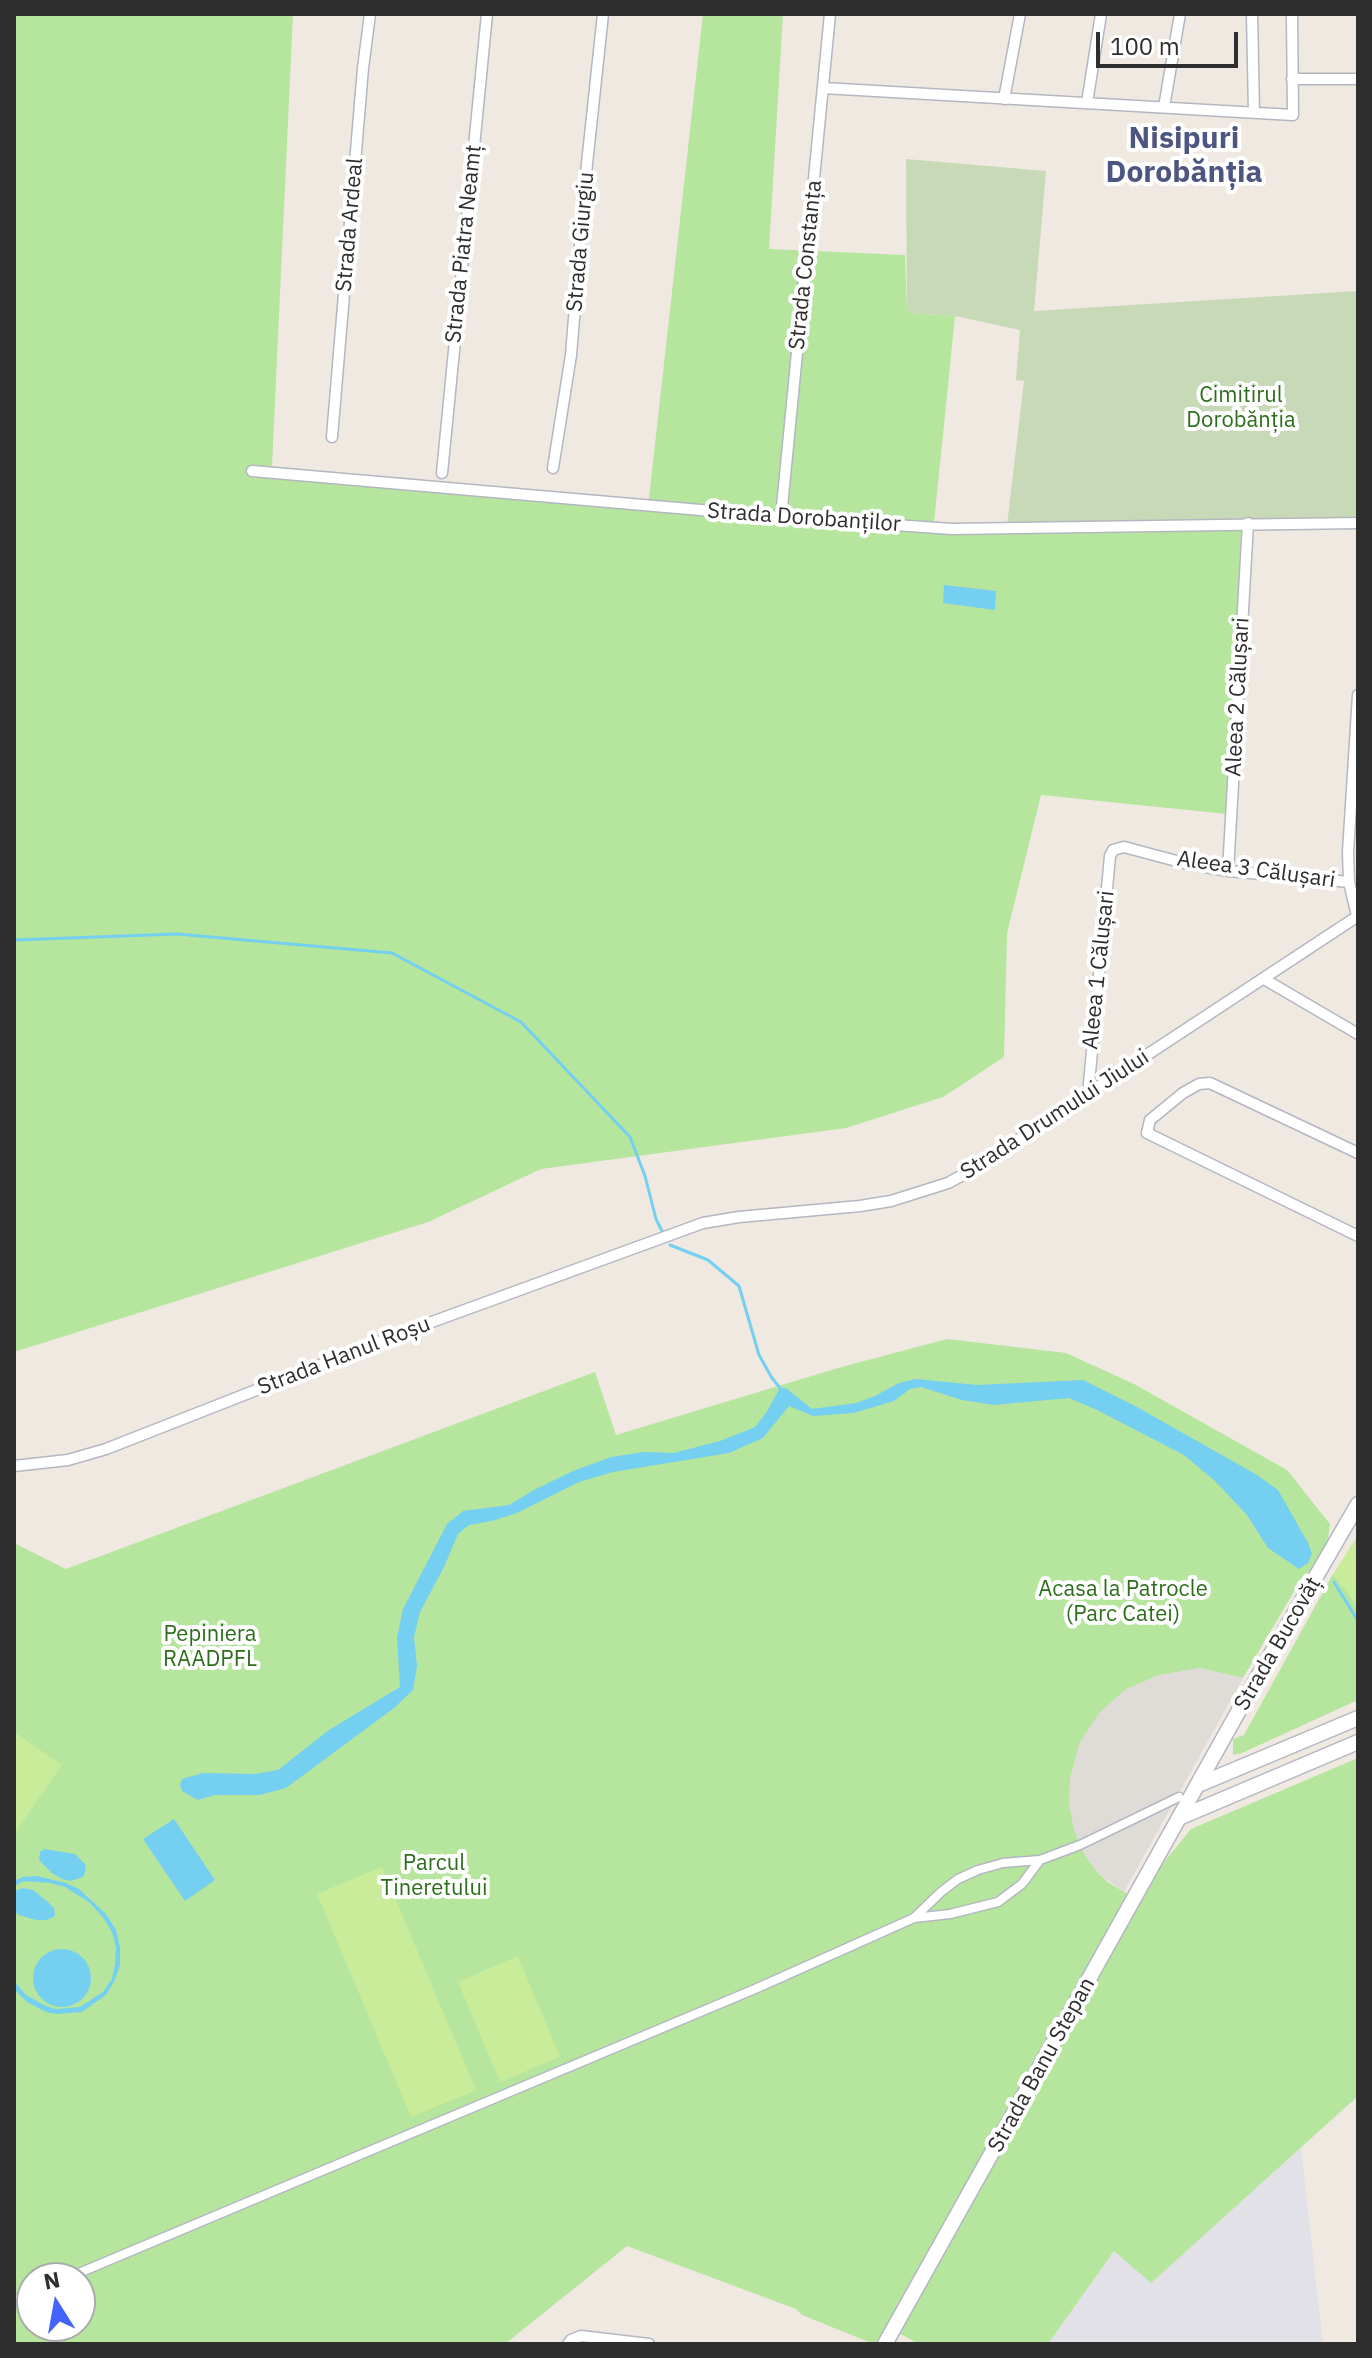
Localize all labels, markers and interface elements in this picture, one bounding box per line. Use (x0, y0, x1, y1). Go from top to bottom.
scale bar (1100, 16, 1242, 66)
text: 100 m (1110, 30, 1180, 62)
district label: Nisipuri Dorobănția (1105, 121, 1263, 192)
street label: Strada Piatra Neamț (440, 143, 488, 345)
street label: Strada Ardeal (331, 157, 369, 293)
street label: Strada Giurgiu (562, 171, 600, 313)
street label: Strada Constanța (784, 179, 828, 351)
park label: Cimitirul Dorobănția (1186, 383, 1296, 434)
street label: Strada Dorobanților (706, 498, 902, 538)
street label: Aleea 2 Călușari (1221, 617, 1255, 777)
street label: Aleea 3 Călușari (1175, 846, 1337, 894)
street label: Aleea 1 Călușari (1078, 889, 1120, 1051)
street label: Strada Drumului Jiului (956, 1044, 1154, 1186)
street label: Strada Hanul Roșu (254, 1311, 434, 1401)
street label: Strada Bucovăț (1229, 1572, 1327, 1716)
park label: Acasa la Patrocle (Parc Catei) (1038, 1577, 1208, 1628)
park label: Pepiniera RAADPFL (163, 1622, 257, 1674)
park label: Parcul Tineretului (381, 1851, 487, 1902)
street label: Strada Banu Stepan (983, 1973, 1101, 2157)
north arrow (16, 2262, 96, 2342)
text: N (41, 2264, 62, 2296)

